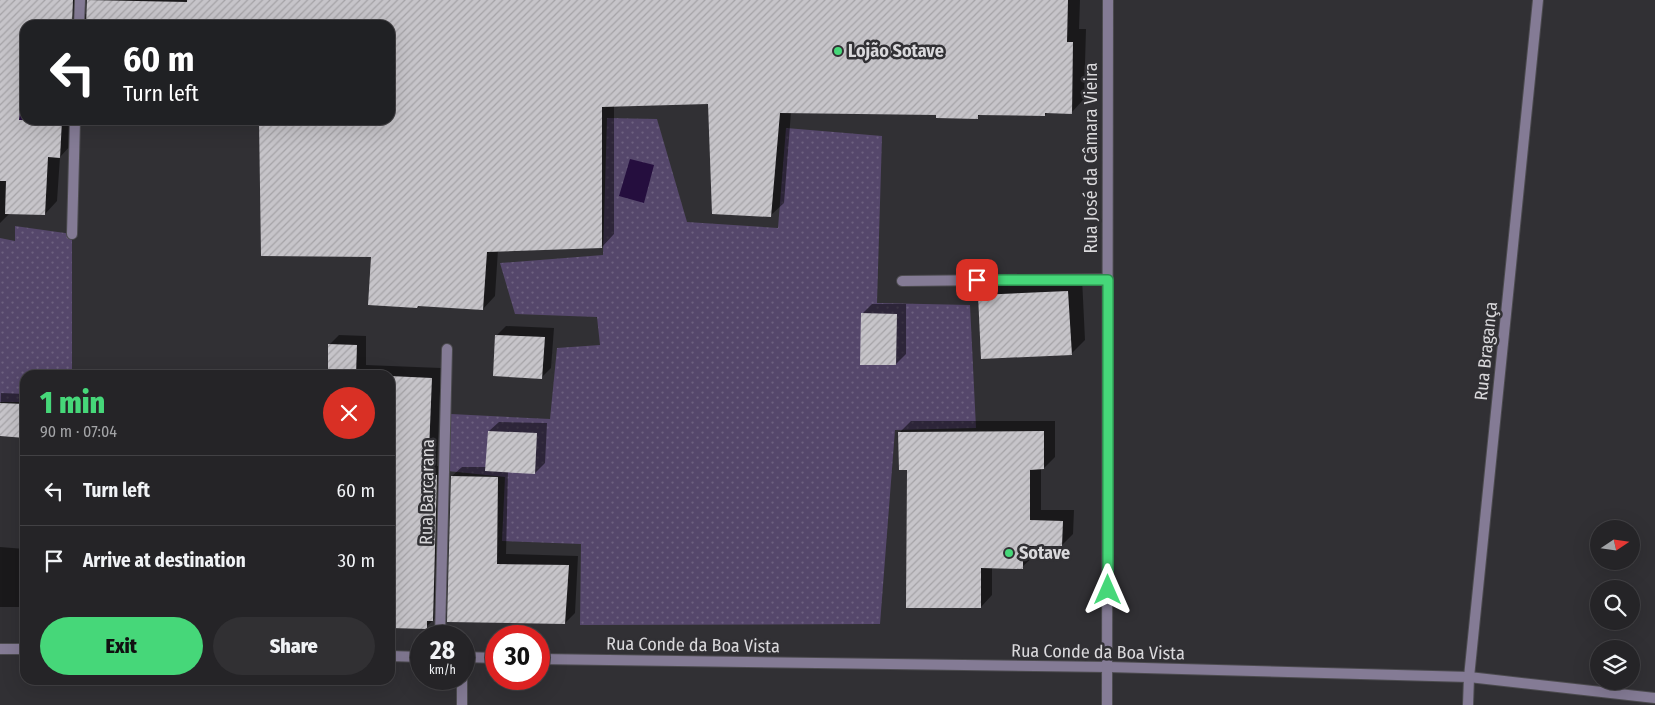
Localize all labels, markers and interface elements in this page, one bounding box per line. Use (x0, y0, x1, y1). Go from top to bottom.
text: 60 m (123, 38, 194, 80)
icon: left (40, 40, 105, 105)
place label: Lojão Sotave (848, 40, 944, 62)
marker: Lojão Sotave (832, 45, 844, 57)
street label: Rua José da Câmara Vieira (1080, 62, 1102, 254)
text: Turn left (123, 80, 199, 107)
pin (956, 259, 998, 301)
icon: arrive (963, 266, 991, 294)
street label: Rua Bragança (1470, 300, 1502, 402)
text: 1 min (40, 385, 105, 421)
button: close (323, 387, 375, 439)
text: 90 m · 07:04 (40, 422, 117, 441)
street label: Rua Barcarana (415, 439, 439, 545)
icon: left (40, 477, 68, 505)
text: Turn left (83, 479, 150, 502)
text: 60 m (337, 479, 375, 502)
north arrow (1590, 520, 1640, 570)
map controls (1590, 520, 1640, 690)
place label: Sotave (1019, 542, 1070, 564)
icon: arrive (40, 547, 68, 575)
marker: Sotave (1003, 547, 1015, 559)
text: Arrive at destination (83, 549, 246, 572)
text: 30 m (337, 549, 375, 572)
position arrow (1081, 563, 1133, 615)
button: search (1590, 580, 1640, 630)
button: Exit (40, 617, 203, 675)
button: Share (213, 617, 375, 675)
speed limit sign: 30 (485, 625, 550, 690)
street label: Rua Conde da Boa Vista (606, 632, 780, 658)
text: 28 (430, 636, 455, 666)
street label: Rua Conde da Boa Vista (1011, 639, 1185, 665)
button: layers (1590, 640, 1640, 690)
text: km/h (429, 663, 456, 677)

